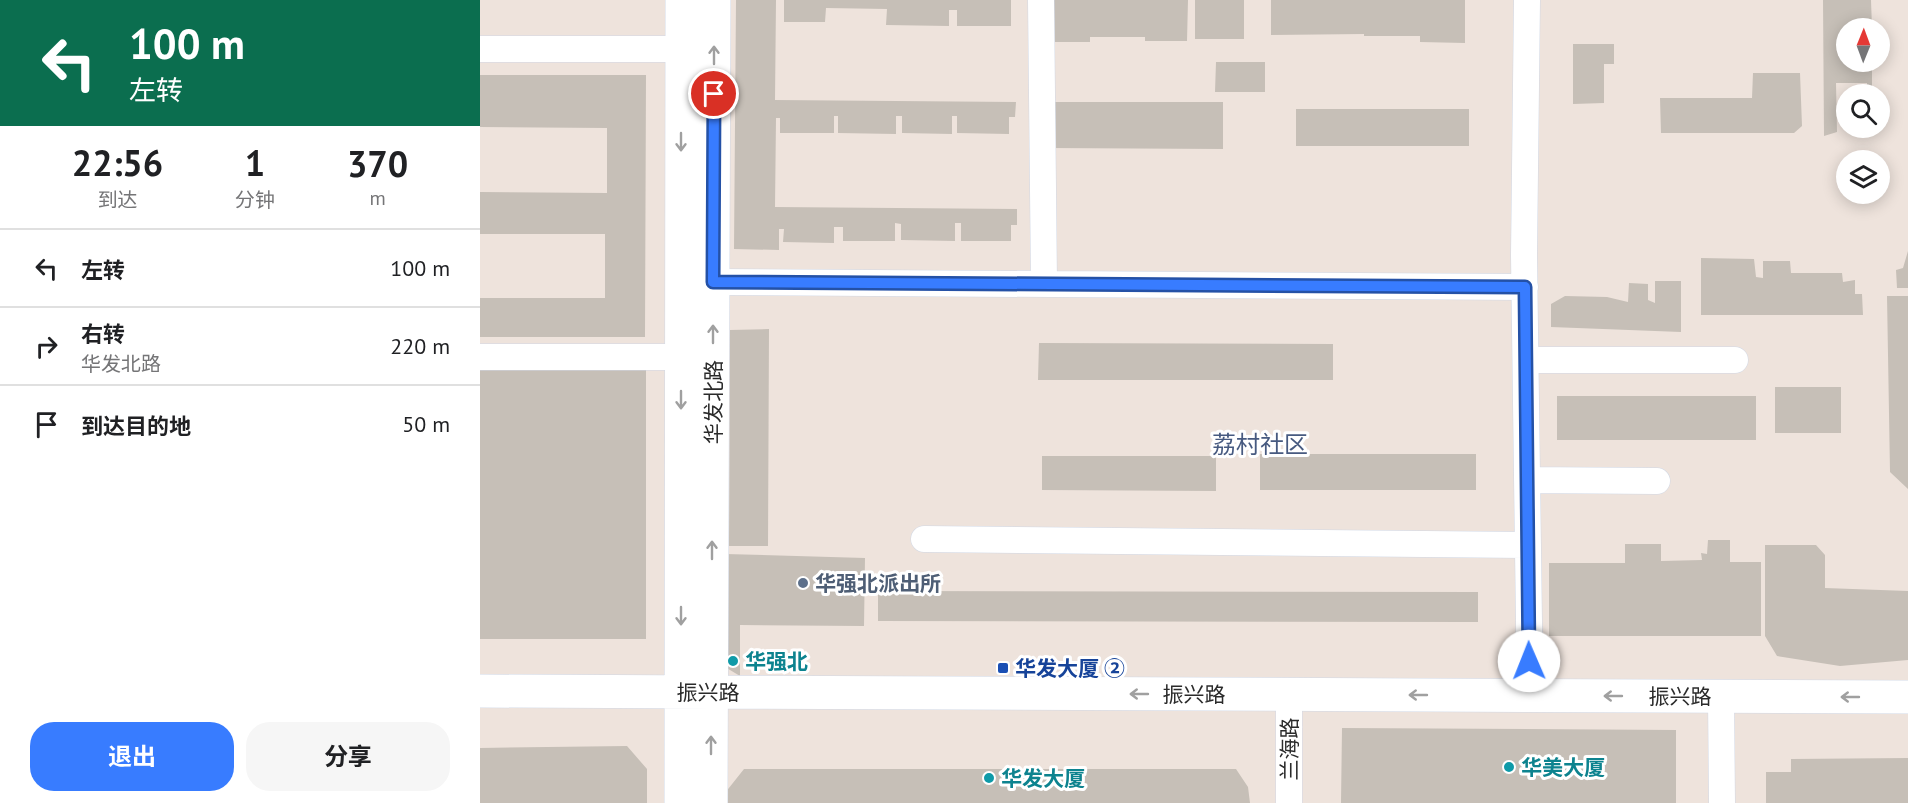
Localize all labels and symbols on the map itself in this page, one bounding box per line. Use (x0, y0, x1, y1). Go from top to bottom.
north arrow (1836, 18, 1890, 72)
one-way arrow (708, 45, 720, 65)
pin (688, 68, 739, 119)
one-way arrow (676, 132, 687, 152)
one-way arrow (707, 324, 719, 344)
street label: 华发北路 (700, 360, 727, 444)
one-way arrow (675, 390, 687, 410)
district label: 荔村社区 (1212, 429, 1308, 460)
one-way arrow (706, 540, 718, 560)
place label: 华强北派出所 (815, 570, 941, 597)
marker: 华强北派出所 (796, 576, 810, 590)
one-way arrow (675, 606, 687, 626)
position arrow (1497, 629, 1561, 693)
place label: 华强北 (745, 648, 808, 675)
marker: 华强北 (726, 654, 740, 668)
place label: 华发大厦 ② (1015, 655, 1125, 682)
marker: 华发大厦 ② (996, 661, 1010, 675)
street label: 振兴路 (677, 679, 740, 706)
street label: 振兴路 (1163, 681, 1226, 708)
street label: 振兴路 (1649, 683, 1712, 710)
one-way arrow (1129, 688, 1149, 700)
one-way arrow (1408, 689, 1428, 701)
one-way arrow (1603, 690, 1623, 702)
one-way arrow (1840, 691, 1860, 703)
street label: 兰海路 (1276, 718, 1303, 781)
one-way arrow (705, 735, 717, 755)
place label: 华美大厦 (1521, 754, 1605, 781)
marker: 华美大厦 (1502, 760, 1516, 774)
place label: 华发大厦 (1001, 765, 1085, 792)
marker: 华发大厦 (982, 771, 996, 785)

